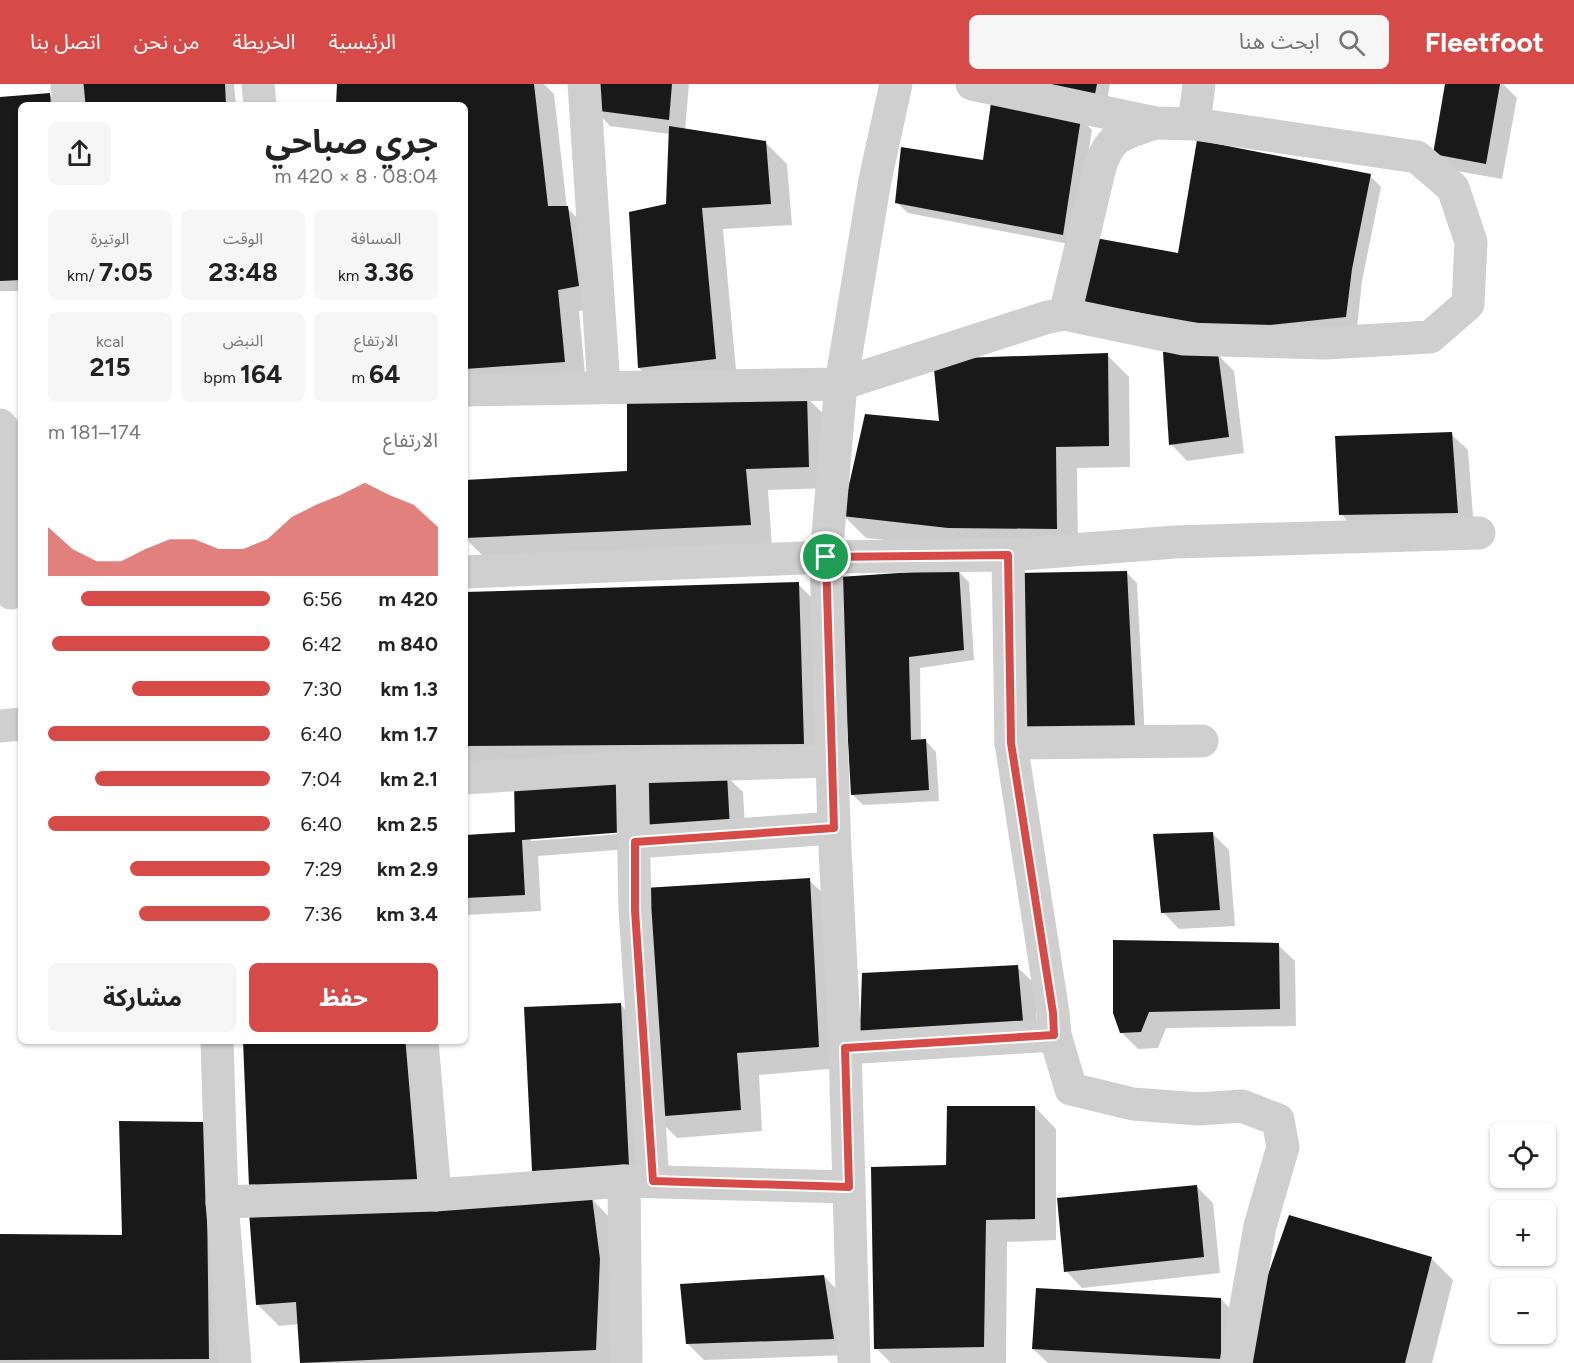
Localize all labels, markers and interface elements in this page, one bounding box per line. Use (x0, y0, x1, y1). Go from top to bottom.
search box (969, 15, 1389, 69)
text: Fleetfoot (1425, 25, 1544, 59)
icon: search (1335, 26, 1368, 59)
text: ابحث هنا (1239, 28, 1320, 55)
text: اتصل بنا (30, 29, 101, 54)
text: من نحن (134, 29, 200, 54)
text: الخريطة (233, 29, 296, 54)
text: الرئيسية (329, 29, 396, 54)
button: share (48, 122, 111, 185)
text: جري صباحي (265, 122, 438, 161)
text: 08:04 · 8 × 420 m (275, 164, 438, 188)
text: الوتيرة (91, 229, 129, 248)
text: الوقت (223, 229, 263, 248)
text: المسافة (351, 229, 401, 248)
text: 7:05 (99, 256, 153, 288)
text: 23:48 (208, 256, 278, 288)
text: 3.36 (363, 256, 414, 288)
text: /km (67, 266, 99, 285)
text: km (338, 266, 363, 285)
text: النبض (223, 331, 263, 350)
text: الارتفاع (354, 331, 398, 350)
text: kcal (96, 332, 124, 351)
text: 215 (89, 351, 131, 383)
text: 164 (240, 358, 282, 390)
text: 64 (369, 358, 401, 390)
text: bpm (204, 368, 240, 387)
text: m (351, 368, 369, 387)
text: 174–181 m (48, 420, 141, 444)
text: الارتفاع (383, 428, 438, 452)
pin (800, 531, 851, 582)
icon: arrive (809, 540, 842, 573)
text: 6:56 (303, 587, 342, 611)
text: 420 m (379, 587, 438, 611)
text: 6:42 (302, 632, 342, 656)
text: 840 m (378, 632, 438, 656)
text: 7:30 (303, 677, 342, 701)
text: 1.3 km (381, 677, 438, 701)
text: 6:40 (300, 722, 342, 746)
text: 1.7 km (381, 722, 438, 746)
text: 7:04 (301, 767, 342, 791)
text: 2.1 km (380, 767, 438, 791)
text: 6:40 (300, 812, 342, 836)
text: 2.5 km (377, 812, 438, 836)
text: 7:29 (304, 857, 342, 881)
text: 2.9 km (377, 857, 438, 881)
text: 7:36 (304, 902, 342, 926)
text: 3.4 km (376, 902, 438, 926)
button: مشاركة (48, 963, 237, 1032)
button: حفظ (249, 963, 438, 1032)
map controls (1490, 1122, 1556, 1344)
button: locate (1490, 1122, 1556, 1188)
button: + (1490, 1200, 1556, 1266)
button: − (1490, 1278, 1556, 1344)

